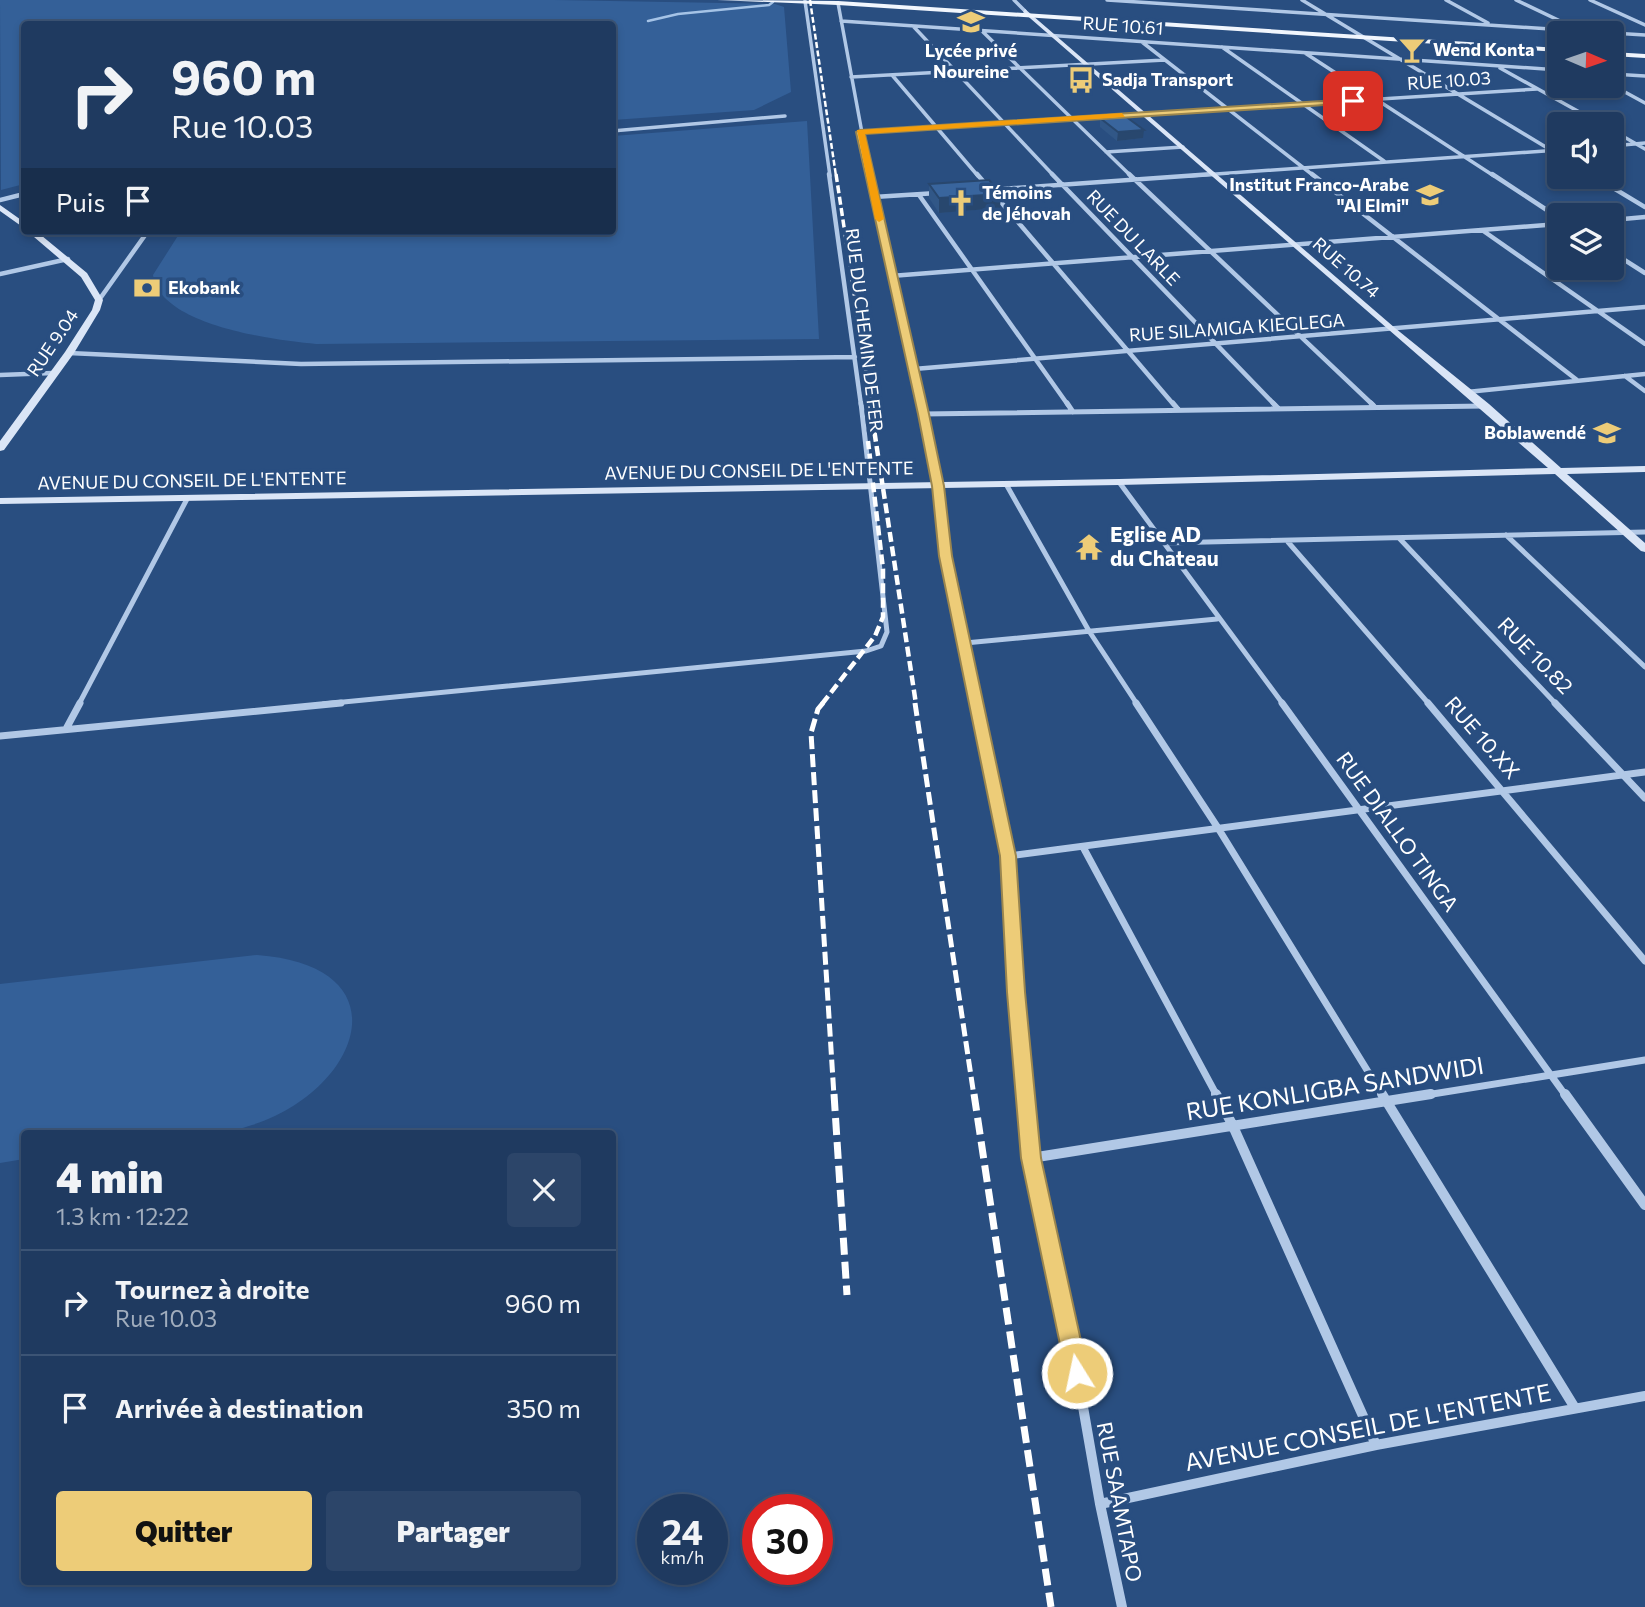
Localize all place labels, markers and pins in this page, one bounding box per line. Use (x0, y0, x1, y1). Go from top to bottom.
school or university icon: Lycée privé Noureine (956, 7, 986, 37)
bar icon: Wend Konta (1397, 35, 1427, 65)
place label: Wend Konta (1433, 38, 1535, 60)
place label: Lycée privé Noureine (925, 39, 1017, 82)
bus stop icon: Sadja Transport (1066, 65, 1096, 95)
place label: Sadja Transport (1102, 68, 1234, 90)
pin (1323, 71, 1383, 131)
place label: Institut Franco-Arabe "Al Elmi" (1229, 173, 1409, 216)
school or university icon: Institut Franco-Arabe "Al Elmi" (1415, 180, 1445, 210)
place label: Témoins de Jéhovah (982, 181, 1071, 224)
church icon: Témoins de Jéhovah (946, 188, 976, 218)
bank icon: Ekobank (132, 273, 162, 303)
place label: Ekobank (168, 276, 241, 298)
school or university icon: Boblawendé (1592, 418, 1622, 448)
place label: Boblawendé (1484, 421, 1586, 443)
place label: Eglise AD du Chateau (1110, 521, 1219, 570)
temple icon: Eglise AD du Chateau (1074, 532, 1104, 562)

